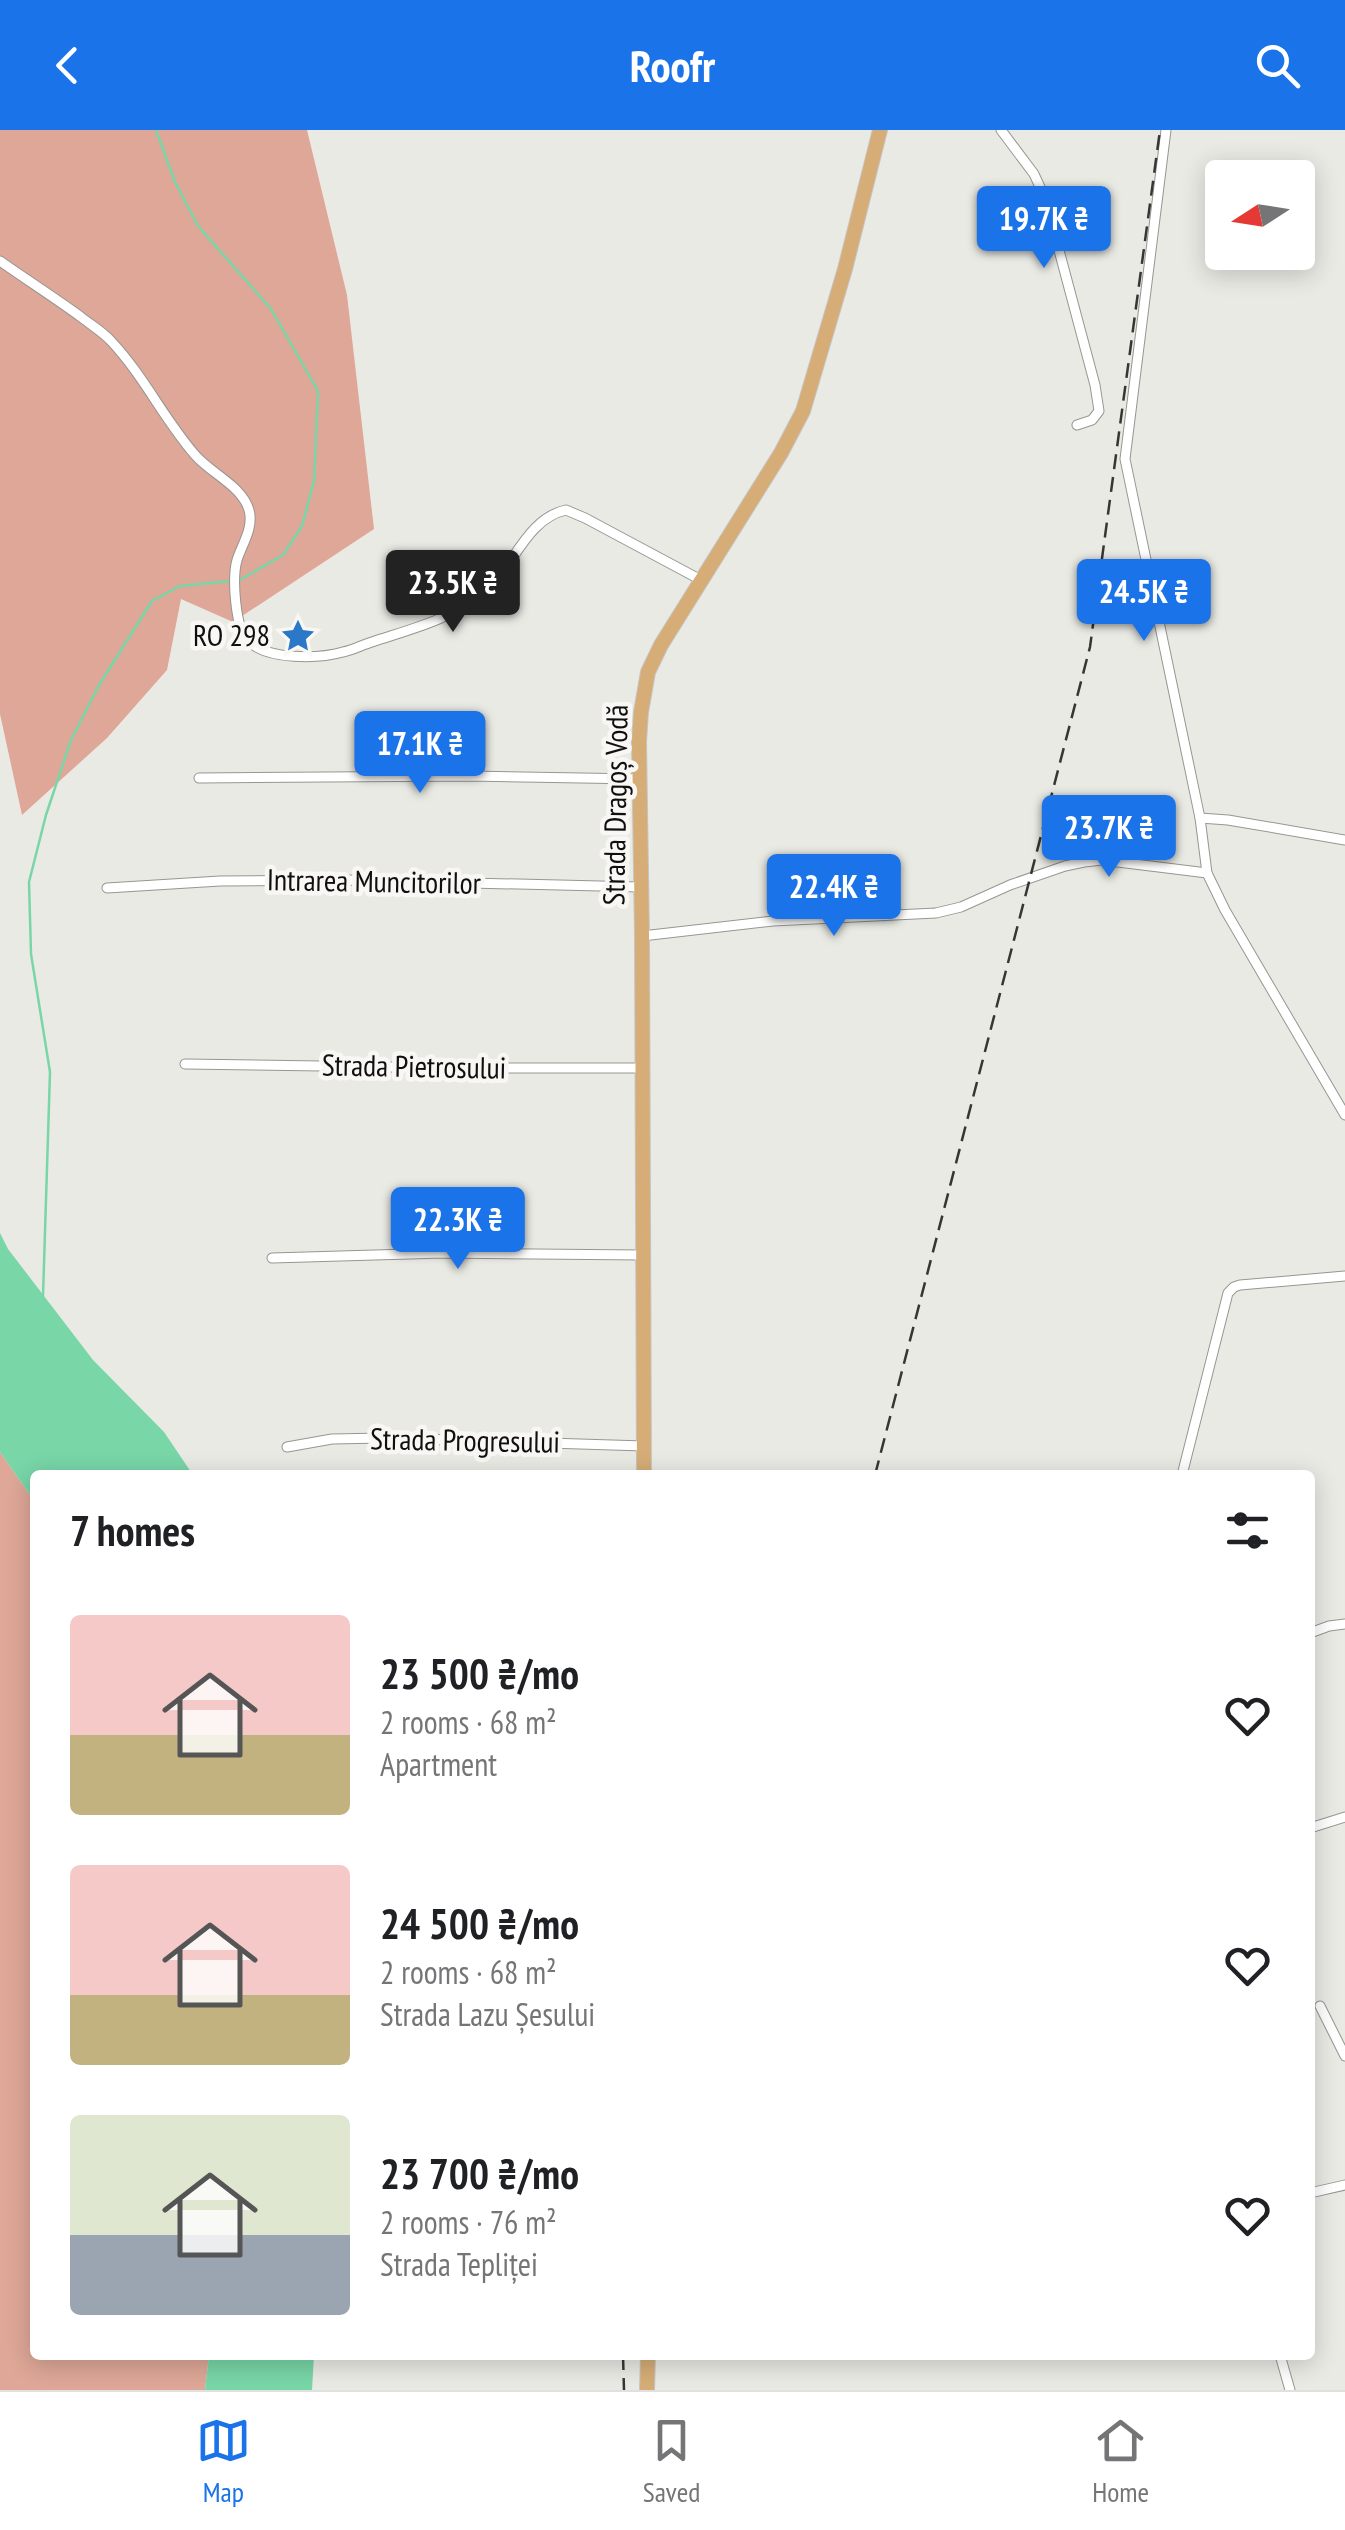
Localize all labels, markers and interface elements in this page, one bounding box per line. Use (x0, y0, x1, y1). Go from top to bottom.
text: Roofr (630, 36, 715, 94)
icon: back (40, 38, 95, 93)
icon: search (1250, 38, 1305, 93)
north arrow (1205, 160, 1315, 270)
map controls (1205, 160, 1315, 270)
pin: 19.7K ₴ (952, 186, 1136, 271)
text: 19.7K ₴ (999, 197, 1089, 239)
pin: 23.5K ₴ (361, 550, 545, 635)
pin: 24.5K ₴ (1052, 559, 1236, 644)
text: 23.5K ₴ (408, 561, 498, 603)
text: 24.5K ₴ (1099, 570, 1189, 612)
place label: RO 298 (193, 615, 270, 654)
place icon: RO 298 (279, 617, 317, 655)
street label: Strada Dragoș Vodă (593, 704, 636, 906)
pin: 17.1K ₴ (328, 711, 512, 796)
text: 17.1K ₴ (376, 722, 464, 764)
pin: 23.7K ₴ (1017, 795, 1201, 880)
text: 23.7K ₴ (1064, 806, 1154, 848)
pin: 22.4K ₴ (742, 854, 926, 939)
street label: Intrarea Muncitorilor (267, 859, 482, 902)
text: 22.4K ₴ (789, 865, 879, 907)
street label: Strada Pietrosului (322, 1044, 506, 1087)
pin: 22.3K ₴ (366, 1187, 550, 1272)
text: 22.3K ₴ (413, 1198, 503, 1240)
street label: Strada Progresului (370, 1418, 560, 1461)
text: 7 homes (70, 1503, 195, 1558)
icon: filters (1220, 1503, 1275, 1558)
text: 23 500 ₴/mo (380, 1646, 579, 1701)
icon: home (150, 1655, 270, 1775)
icon: heart (1220, 1688, 1275, 1743)
text: 2 rooms · 68 m² (380, 1701, 557, 1743)
text: Apartment (380, 1743, 497, 1785)
text: 24 500 ₴/mo (380, 1896, 579, 1951)
icon: home (150, 1905, 270, 2025)
icon: heart (1220, 1938, 1275, 1993)
text: 2 rooms · 68 m² (380, 1951, 557, 1993)
text: Strada Lazu Șesului (380, 1993, 595, 2035)
text: 23 700 ₴/mo (380, 2146, 579, 2201)
icon: home (150, 2155, 270, 2275)
icon: heart (1220, 2188, 1275, 2243)
text: 2 rooms · 76 m² (380, 2201, 557, 2243)
text: Strada Tepliței (380, 2243, 538, 2285)
tab: Map (196, 2413, 251, 2510)
tab: Saved (643, 2413, 700, 2510)
tab: Home (1092, 2413, 1149, 2510)

